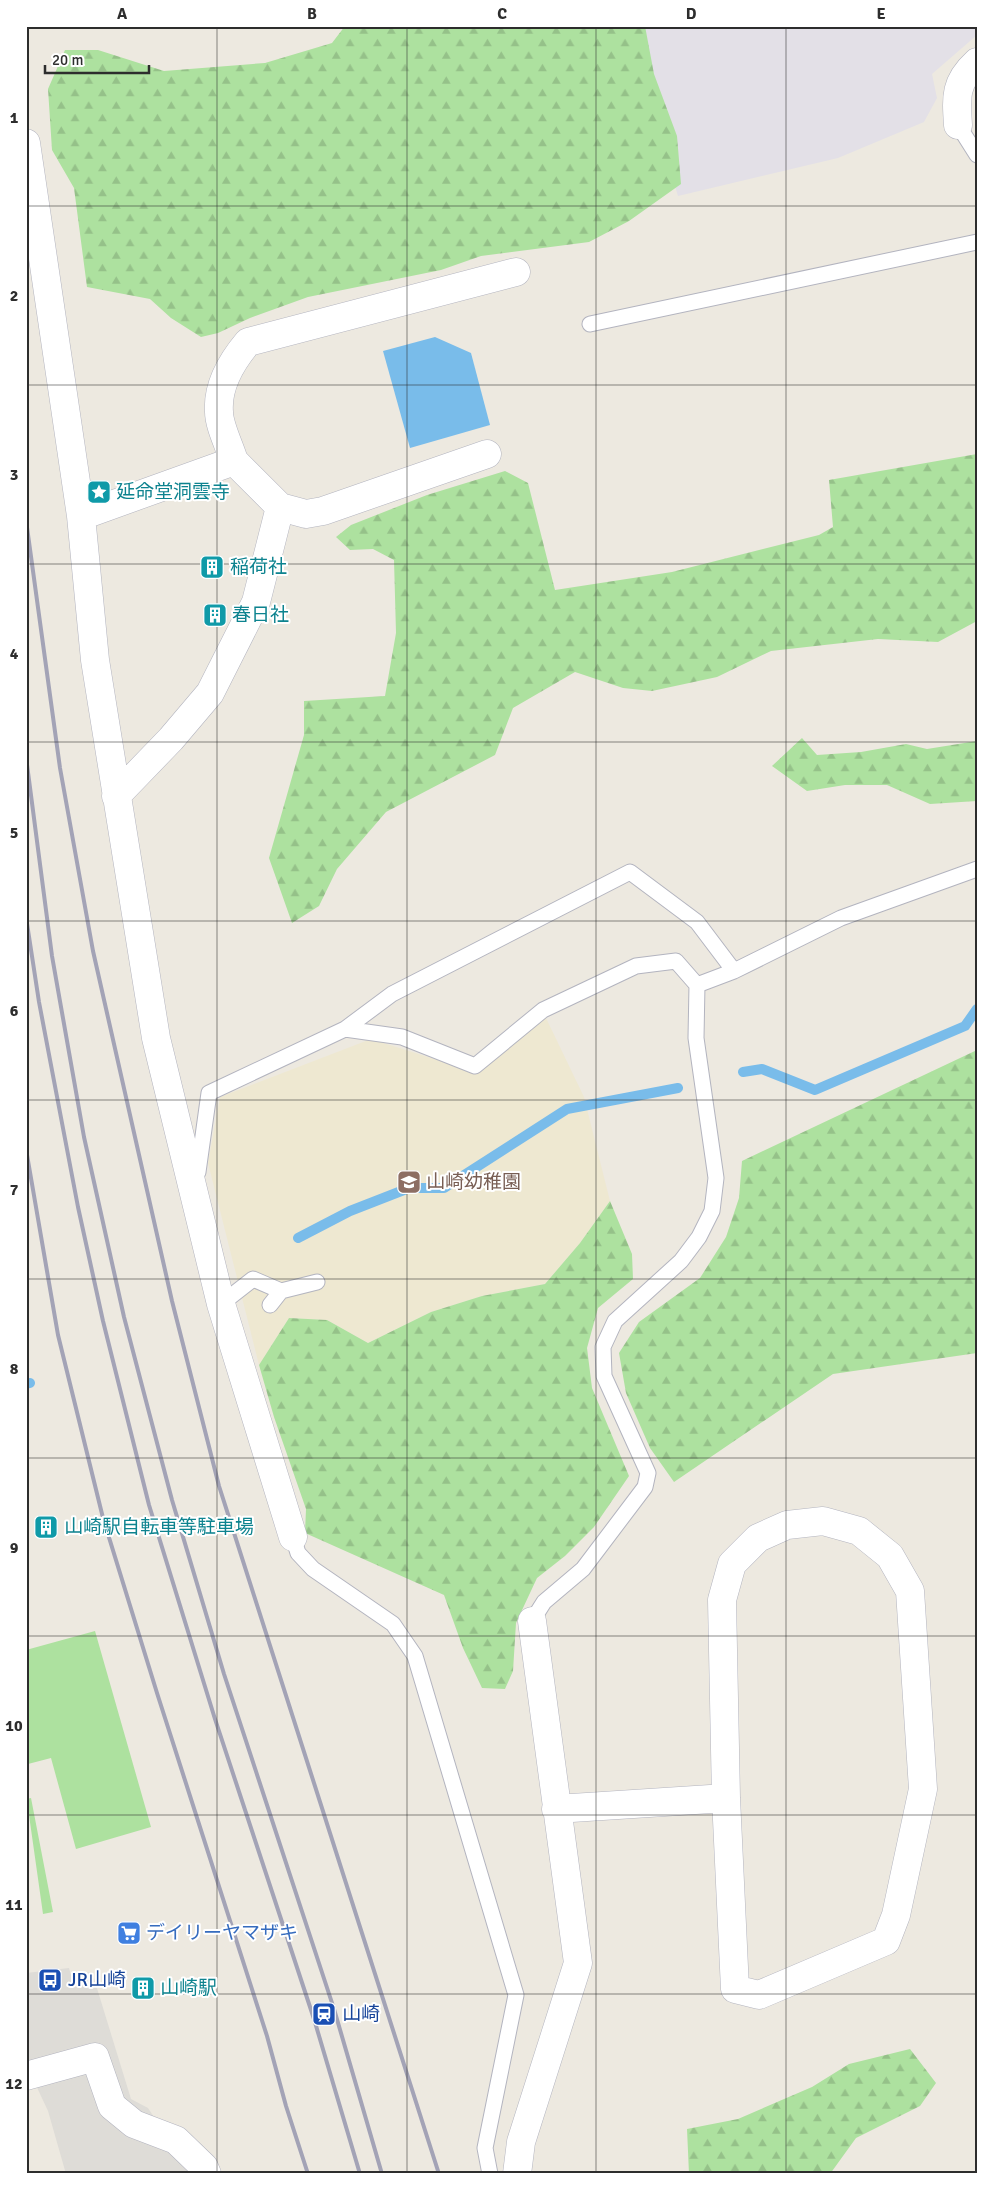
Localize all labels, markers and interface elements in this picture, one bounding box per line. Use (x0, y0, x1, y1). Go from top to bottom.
text: A (117, 4, 128, 24)
text: B (307, 4, 317, 24)
text: C (497, 4, 507, 24)
text: D (686, 4, 697, 24)
text: E (876, 4, 886, 24)
scale bar (45, 42, 149, 74)
text: 20 m (52, 51, 83, 69)
text: 1 (10, 108, 19, 128)
text: 2 (10, 286, 18, 306)
text: 3 (10, 465, 18, 485)
place icon: 延命堂洞雲寺 (86, 479, 112, 505)
place label: 延命堂洞雲寺 (116, 480, 230, 504)
building icon: 稲荷社 (199, 554, 225, 580)
place label: 稲荷社 (230, 555, 287, 579)
building icon: 春日社 (202, 602, 228, 628)
place label: 春日社 (232, 603, 289, 627)
text: 4 (10, 644, 19, 664)
text: 5 (10, 823, 18, 843)
text: 6 (10, 1001, 19, 1021)
school or university icon: 山崎幼稚園 (396, 1169, 422, 1195)
place label: 山崎幼稚園 (426, 1170, 521, 1194)
text: 7 (10, 1180, 19, 1200)
text: 8 (10, 1359, 19, 1379)
building icon: 山崎駅自転車等駐車場 (33, 1514, 59, 1540)
place label: 山崎駅自転車等駐車場 (64, 1515, 254, 1539)
text: 9 (10, 1538, 19, 1558)
text: 10 (5, 1716, 23, 1736)
text: 11 (5, 1895, 23, 1915)
supermarket icon: デイリーヤマザキ (116, 1920, 142, 1946)
place label: デイリーヤマザキ (146, 1921, 298, 1945)
bus stop icon: JR山崎 (37, 1967, 63, 1993)
place label: JR山崎 (68, 1968, 126, 1992)
building icon: 山崎駅 (130, 1975, 156, 2001)
place label: 山崎駅 (160, 1976, 217, 2000)
station icon: 山崎 (311, 2001, 337, 2027)
place label: 山崎 (342, 2002, 380, 2026)
text: 12 (5, 2074, 23, 2094)

